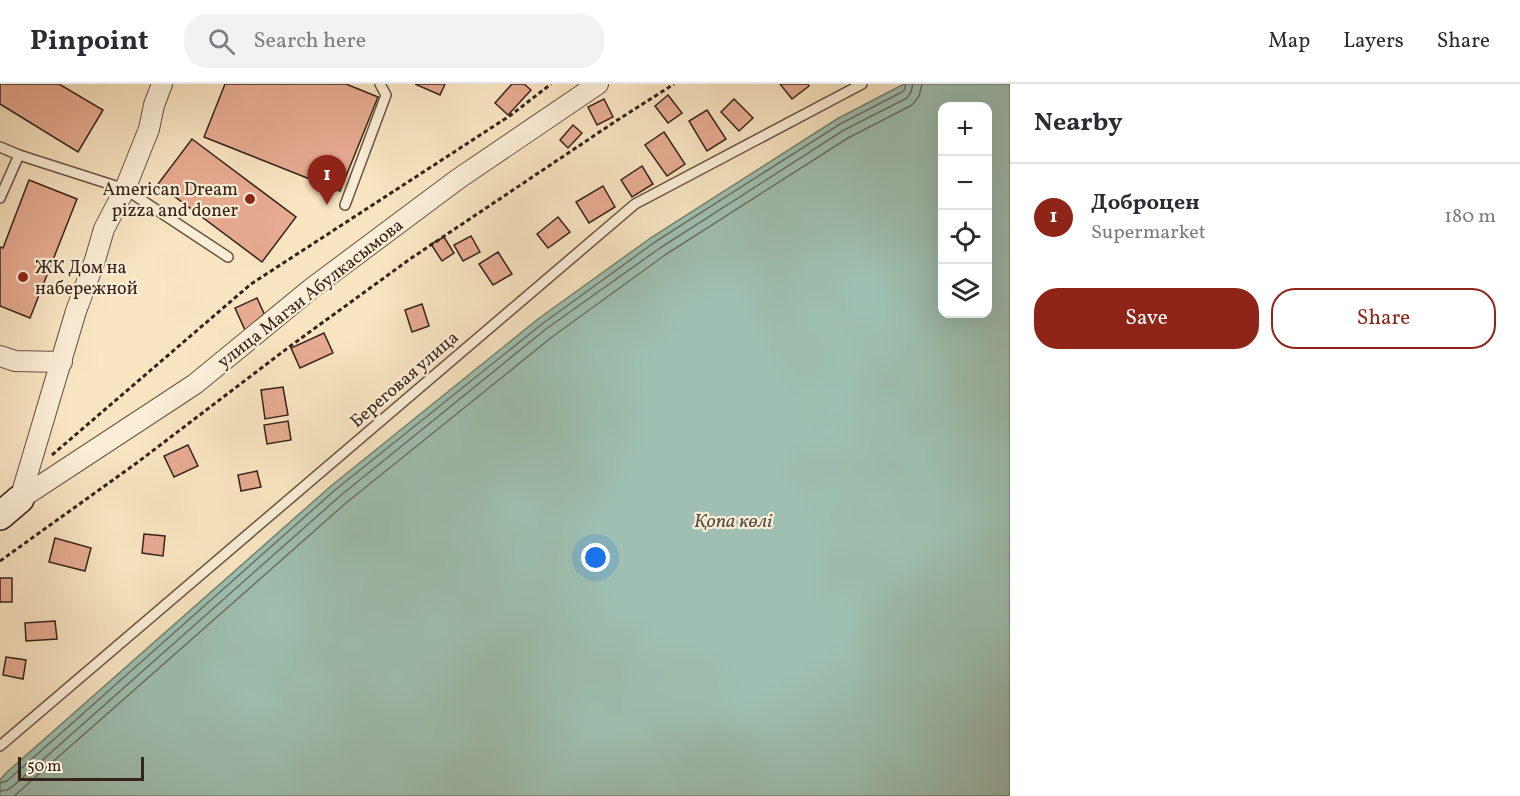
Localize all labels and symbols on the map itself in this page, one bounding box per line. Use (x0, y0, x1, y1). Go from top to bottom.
pin: 1 (308, 156, 346, 205)
place label: American Dream pizza and doner (102, 178, 238, 224)
marker: American Dream pizza and doner (243, 192, 257, 206)
street label: улица Магзи Абулкасымова (213, 214, 409, 375)
place label: ЖК Дом на набережной (35, 256, 138, 302)
marker: ЖК Дом на набережной (16, 270, 30, 284)
street label: Береговая улица (345, 326, 465, 434)
water label: Қопа көлі (694, 508, 773, 536)
your location (581, 543, 610, 572)
scale bar (18, 754, 144, 782)

